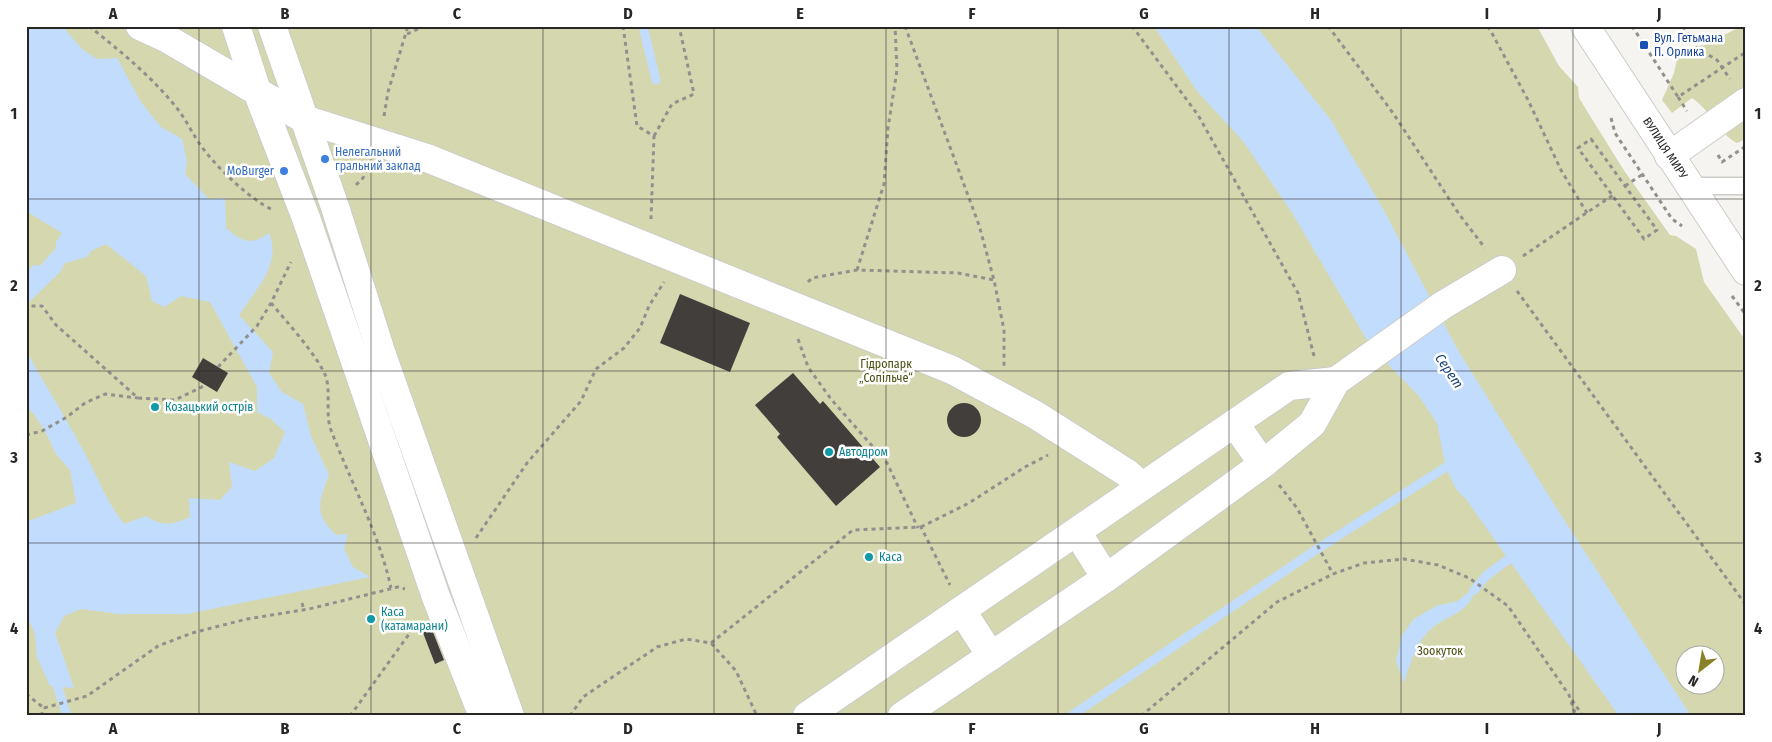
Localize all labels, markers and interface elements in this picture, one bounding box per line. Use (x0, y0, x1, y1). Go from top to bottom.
text: A (108, 4, 118, 23)
text: B (281, 4, 290, 23)
text: C (453, 4, 462, 23)
text: D (623, 4, 633, 23)
text: E (796, 4, 804, 23)
text: F (968, 4, 976, 23)
text: G (1139, 4, 1149, 23)
text: H (1310, 4, 1320, 23)
text: I (1485, 4, 1489, 23)
text: J (1656, 4, 1661, 23)
place label: Вул. Гетьмана П. Орлика (1654, 31, 1723, 59)
marker: Вул. Гетьмана П. Орлика (1638, 39, 1650, 51)
text: 1 (11, 104, 17, 123)
text: 1 (1755, 104, 1761, 123)
street label: ВУЛИЦЯ МИРУ (1640, 115, 1691, 181)
place label: Нелегальний гральний заклад (335, 145, 420, 173)
marker: Нелегальний гральний заклад (319, 153, 331, 165)
place label: MoBurger (227, 164, 275, 178)
marker: MoBurger (278, 165, 290, 177)
text: 2 (9, 276, 18, 295)
text: 2 (1753, 276, 1762, 295)
water label: Серет (1431, 350, 1467, 392)
park label: Гідропарк „Сопільче“ (859, 357, 913, 385)
place label: Козацький острів (165, 400, 253, 414)
marker: Козацький острів (149, 401, 161, 413)
place label: Автодром (839, 445, 888, 459)
marker: Автодром (823, 446, 835, 458)
text: 3 (9, 448, 18, 467)
text: 3 (1753, 448, 1762, 467)
place label: Каса (879, 550, 902, 564)
marker: Каса (863, 551, 875, 563)
place label: Каса (катамарани) (381, 605, 448, 633)
marker: Каса (катамарани) (365, 613, 377, 625)
text: 4 (10, 619, 18, 638)
text: 4 (1754, 619, 1762, 638)
park label: Зоокуток (1417, 644, 1463, 658)
north arrow (1674, 644, 1724, 694)
text: N (1686, 671, 1702, 690)
text: A (108, 719, 118, 738)
text: B (281, 719, 290, 738)
text: C (453, 719, 462, 738)
text: D (623, 719, 633, 738)
text: E (796, 719, 804, 738)
text: F (968, 719, 976, 738)
text: G (1139, 719, 1149, 738)
text: H (1310, 719, 1320, 738)
text: I (1485, 719, 1489, 738)
text: J (1656, 719, 1661, 738)

